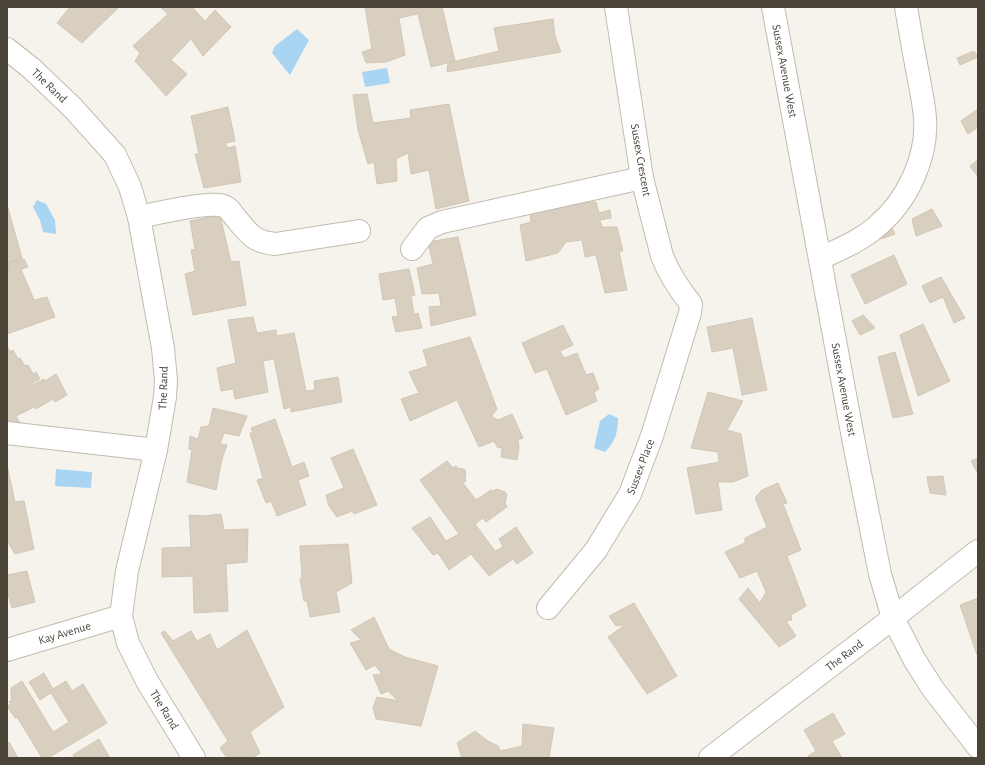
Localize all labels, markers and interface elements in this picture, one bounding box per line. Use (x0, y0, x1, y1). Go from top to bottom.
street label: Sussex Avenue West (770, 23, 799, 119)
street label: The Rand (29, 66, 69, 105)
street label: Sussex Crescent (629, 123, 653, 197)
street label: Sussex Avenue West (830, 342, 859, 437)
street label: The Rand (156, 366, 170, 410)
street label: Sussex Place (624, 437, 656, 496)
street label: Kay Avenue (37, 619, 92, 646)
street label: The Rand (823, 637, 865, 673)
street label: The Rand (148, 688, 181, 731)

